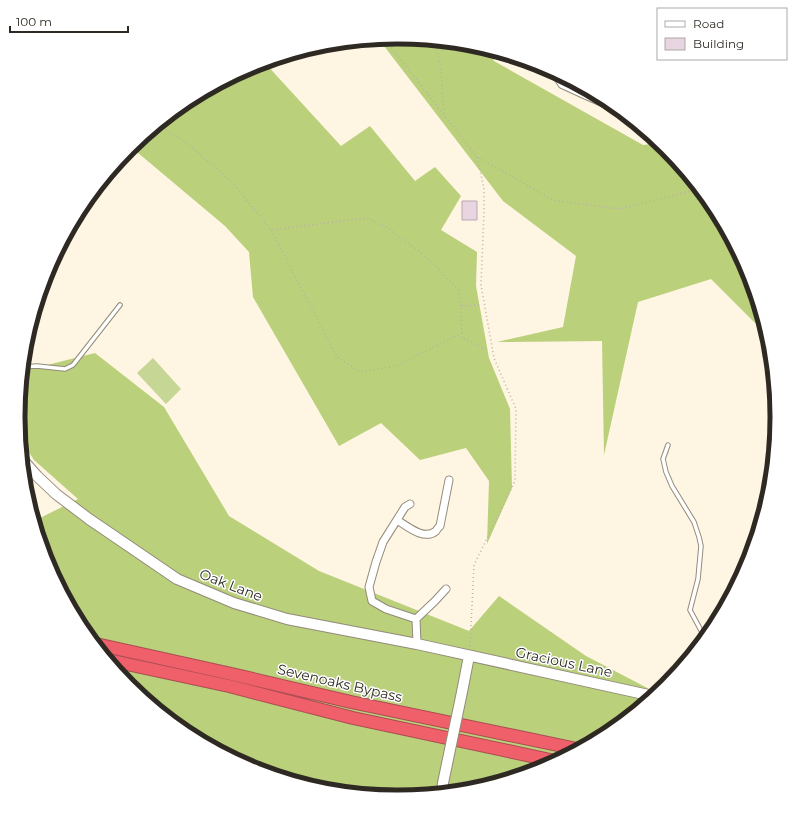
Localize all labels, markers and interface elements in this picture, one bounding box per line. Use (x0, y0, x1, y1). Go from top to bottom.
scale bar (10, 8, 128, 34)
legend (657, 8, 787, 60)
text: 100 m (16, 14, 52, 29)
text: Road (693, 16, 724, 31)
text: Building (693, 36, 744, 51)
street label: Oak Lane (197, 565, 265, 605)
street label: Gracious Lane (514, 643, 614, 681)
street label: Sevenoaks Bypass (276, 660, 404, 706)

